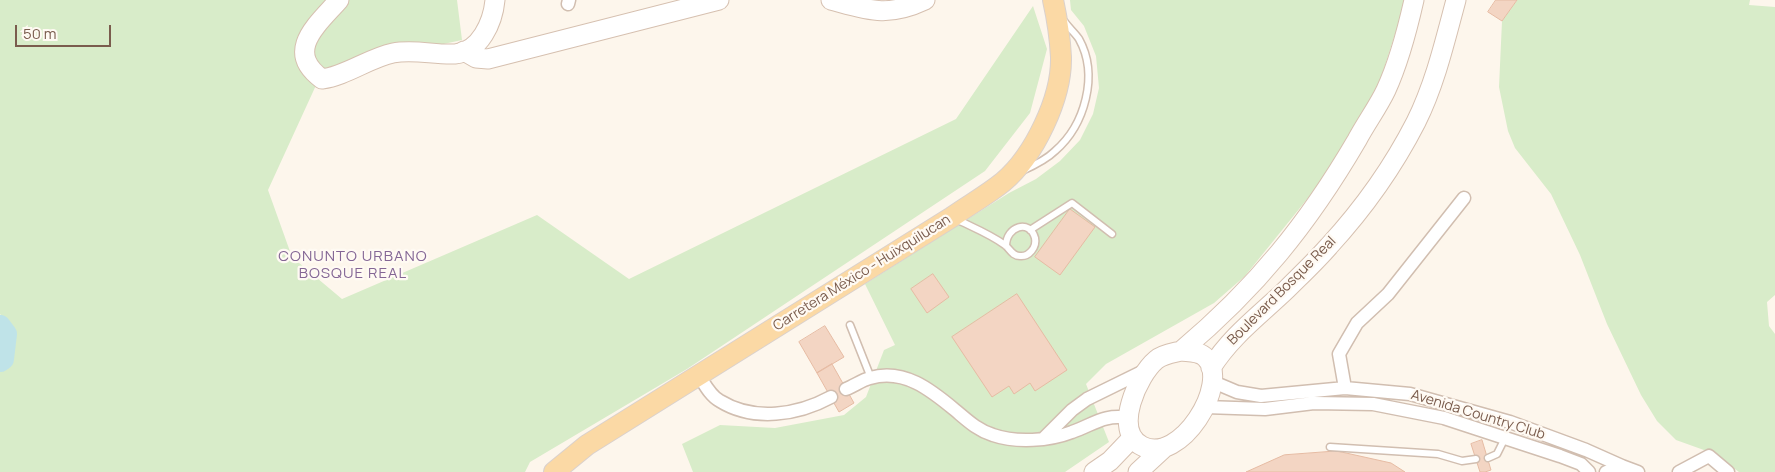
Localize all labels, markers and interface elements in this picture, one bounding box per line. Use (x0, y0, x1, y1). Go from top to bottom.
scale bar (18, 15, 114, 47)
text: 50 m (23, 23, 57, 44)
street label: Carretera México - Huixquilucan (770, 211, 954, 335)
street label: Boulevard Bosque Real (1224, 233, 1340, 349)
district label: CONUNTO URBANO BOSQUE REAL (277, 248, 429, 283)
street label: Avenida Country Club (1409, 387, 1547, 443)

